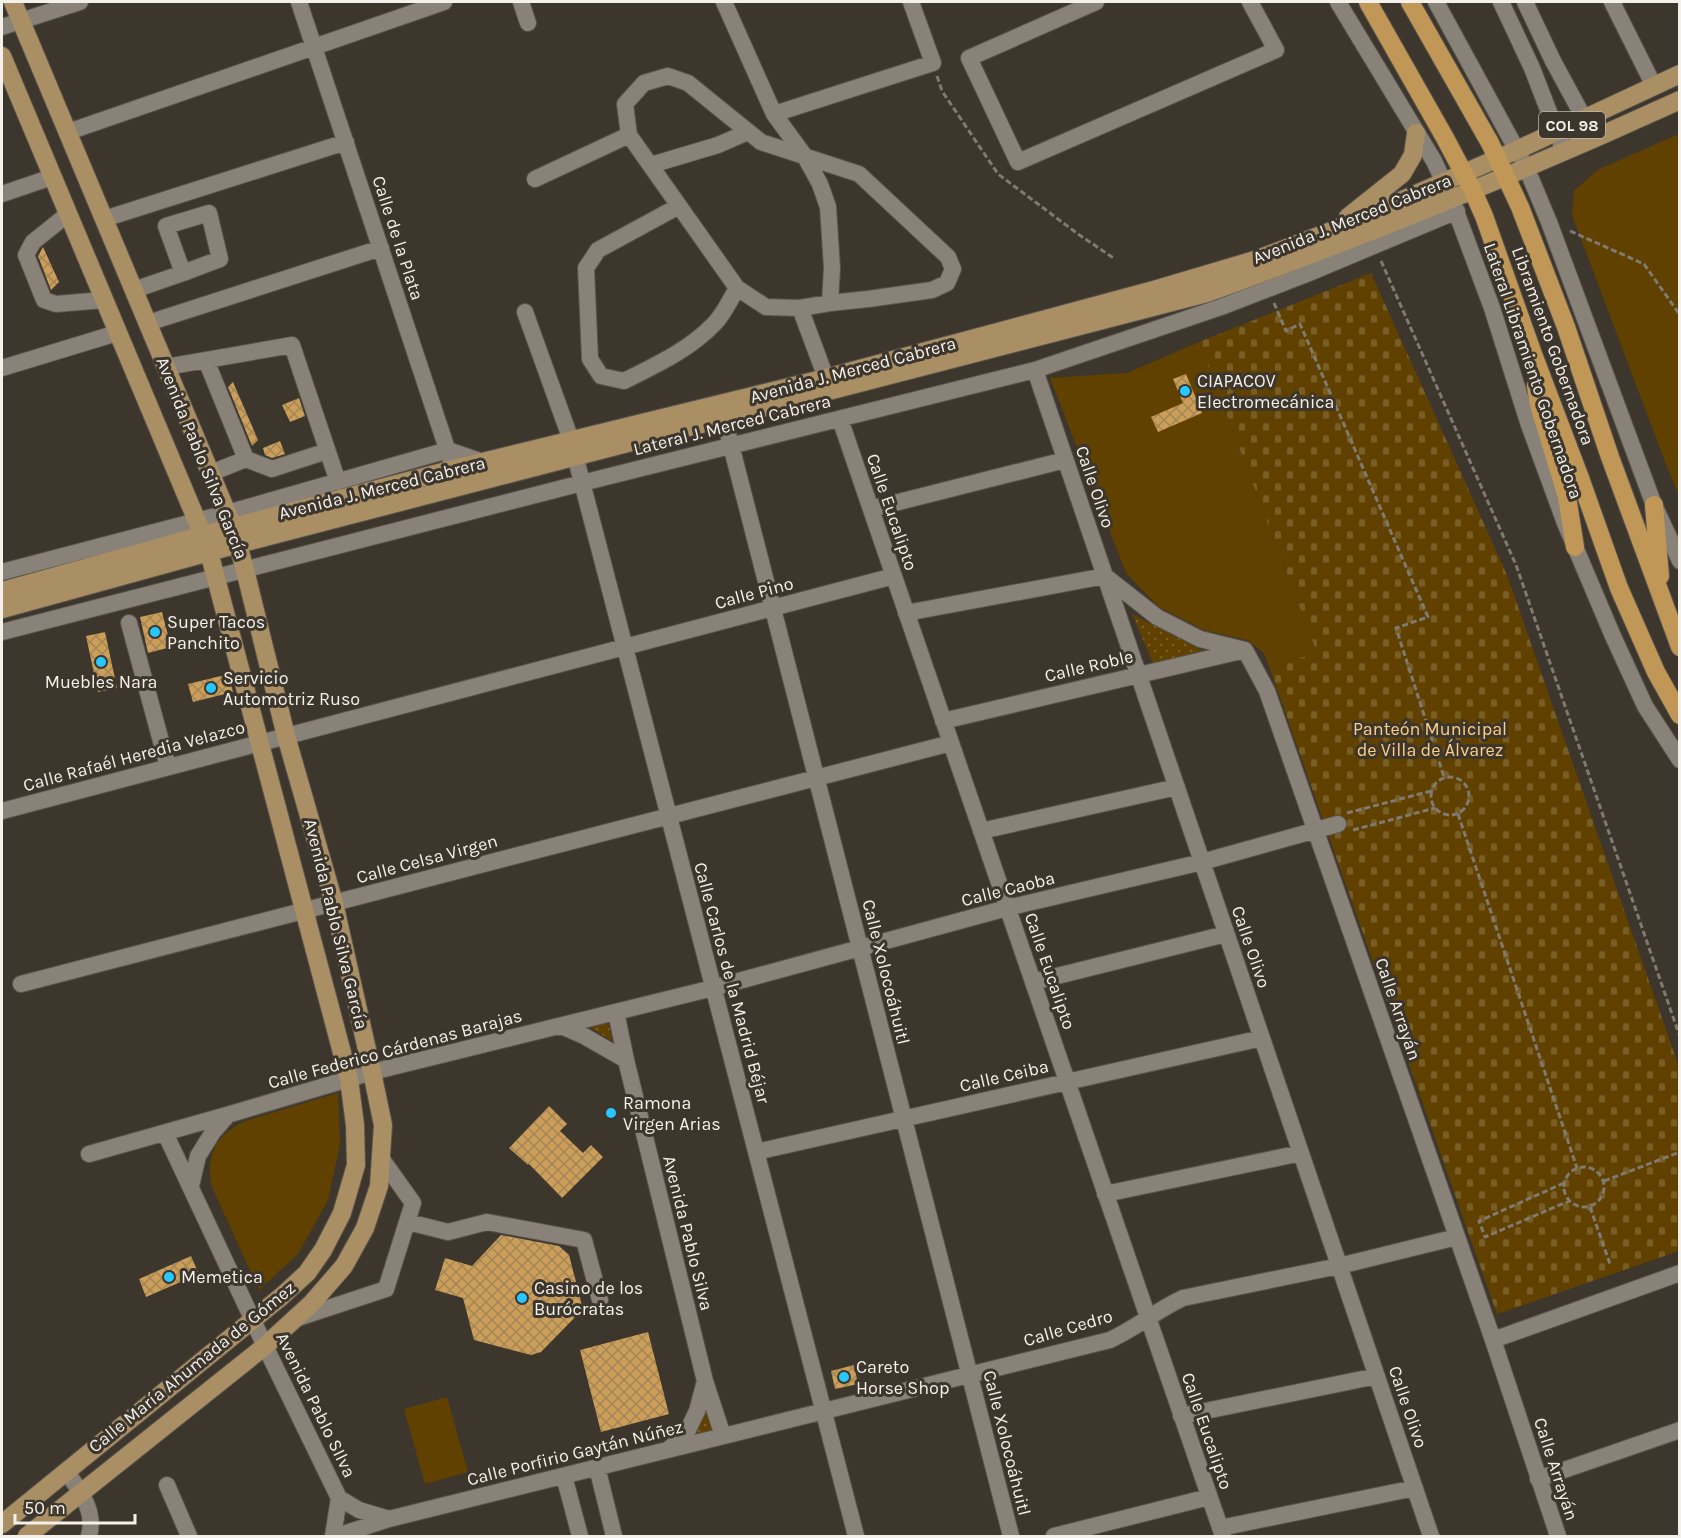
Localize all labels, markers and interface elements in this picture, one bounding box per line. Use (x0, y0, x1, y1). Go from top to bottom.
road number: COL 98 (1539, 112, 1605, 138)
street label: Avenida J. Merced Cabrera (1249, 169, 1455, 269)
street label: Calle de la Plata (368, 173, 428, 303)
street label: Lateral Libramiento Gobernadora (1479, 240, 1587, 502)
street label: Libramiento Gobernadora (1507, 244, 1599, 448)
street label: Avenida J. Merced Cabrera (748, 332, 958, 408)
street label: Avenida Pablo Silva García (151, 354, 253, 562)
place label: CIAPACOV Electromecánica (1197, 370, 1335, 413)
marker: CIAPACOV Electromecánica (1178, 384, 1192, 398)
street label: Lateral J. Merced Cabrera (631, 390, 833, 460)
street label: Calle Olivo (1071, 443, 1119, 531)
street label: Calle Eucalipto (862, 451, 922, 573)
street label: Avenida J. Merced Cabrera (276, 452, 488, 524)
street label: Calle Pino (712, 572, 796, 614)
place label: Super Tacos Panchito (167, 611, 265, 654)
marker: Super Tacos Panchito (148, 625, 162, 639)
street label: Calle Roble (1043, 645, 1135, 687)
marker: Muebles Nara (94, 655, 108, 669)
place label: Servicio Automotriz Ruso (223, 667, 360, 710)
place label: Muebles Nara (45, 671, 157, 693)
marker: Servicio Automotriz Ruso (204, 681, 218, 695)
street label: Calle Rafaél Heredia Velazco (21, 716, 247, 796)
park label: Panteón Municipal de Villa de Álvarez (1353, 718, 1507, 761)
street label: Avenida Pablo Silva García (299, 817, 373, 1031)
street label: Calle Celsa Virgen (354, 830, 500, 888)
street label: Calle Carlos de la Madrid Béjar (689, 860, 775, 1107)
street label: Calle Caoba (959, 867, 1057, 911)
street label: Calle Xolocoáhuitl (857, 897, 915, 1047)
street label: Calle Olivo (1227, 903, 1275, 991)
street label: Calle Eucalipto (1020, 910, 1080, 1032)
street label: Calle Arrayán (1370, 955, 1426, 1063)
street label: Calle Federico Cárdenas Barajas (265, 1004, 525, 1094)
street label: Calle Ceiba (957, 1055, 1051, 1097)
place label: Ramona Virgen Arias (623, 1092, 721, 1135)
marker: Ramona Virgen Arias (604, 1106, 618, 1120)
street label: Avenida Pablo Silva (658, 1153, 718, 1313)
place label: Memetica (181, 1266, 263, 1288)
marker: Memetica (162, 1270, 176, 1284)
street label: Calle María Ahumada de Gómez (84, 1277, 300, 1457)
place label: Casino de los Burócratas (534, 1277, 643, 1320)
marker: Casino de los Burócratas (515, 1291, 529, 1305)
street label: Calle Cedro (1021, 1305, 1115, 1351)
street label: Avenida Pablo SIlva (271, 1329, 361, 1481)
place label: Careto Horse Shop (856, 1356, 949, 1399)
street label: Calle Olivo (1384, 1363, 1432, 1451)
street label: Calle Xolocoáhuitl (978, 1368, 1036, 1518)
marker: Careto Horse Shop (837, 1370, 851, 1384)
street label: Calle Eucalipto (1177, 1370, 1237, 1492)
street label: Calle Porfirio Gaytán Núñez (465, 1415, 685, 1491)
street label: Calle Arrayán (1529, 1415, 1583, 1523)
scale bar (15, 1487, 135, 1525)
text: 50 m (24, 1497, 66, 1519)

